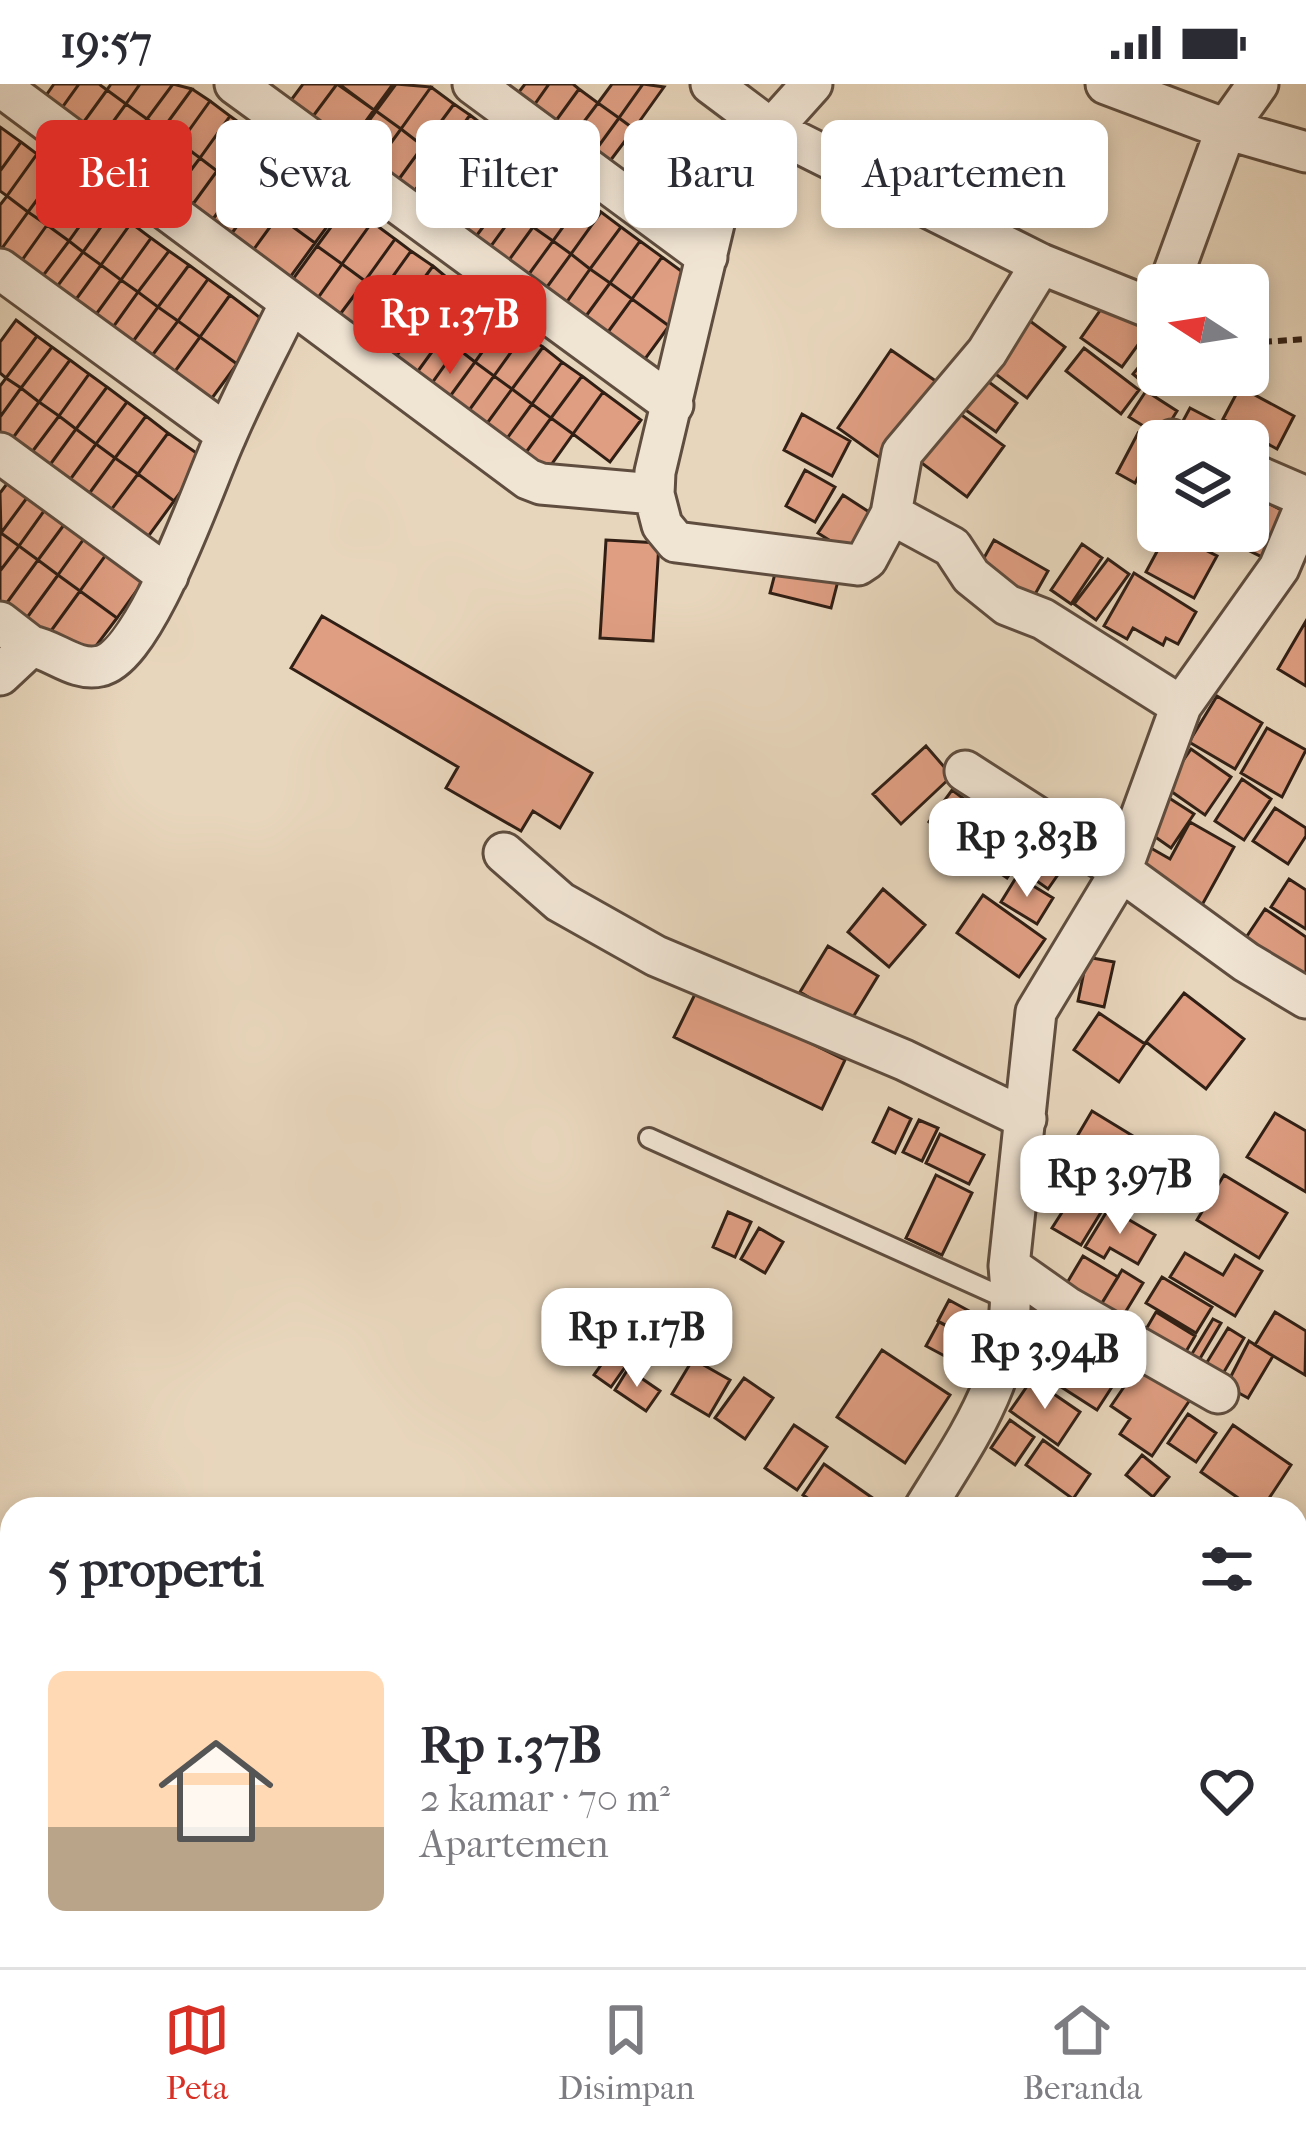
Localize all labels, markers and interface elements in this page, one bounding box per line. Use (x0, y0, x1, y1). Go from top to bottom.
text: 19:57 (60, 16, 152, 69)
chip: Beli (36, 120, 192, 228)
chip: Sewa (216, 120, 392, 228)
chip: Filter (416, 120, 600, 228)
chip: Baru (624, 120, 797, 228)
chip: Apartemen (821, 120, 1108, 228)
north arrow (1137, 264, 1269, 396)
map controls (1137, 264, 1269, 552)
pin: Rp 1.37B (326, 275, 574, 377)
text: Rp 1.37B (380, 291, 520, 337)
button: layers (1137, 420, 1269, 552)
pin: Rp 3.83B (903, 798, 1151, 900)
text: Rp 3.83B (956, 814, 1098, 860)
pin: Rp 3.97B (996, 1135, 1244, 1237)
text: Rp 3.97B (1047, 1151, 1193, 1197)
pin: Rp 1.17B (513, 1288, 761, 1390)
text: Rp 1.17B (568, 1304, 706, 1350)
pin: Rp 3.94B (921, 1310, 1169, 1412)
text: Rp 3.94B (970, 1326, 1120, 1372)
icon: filters (1194, 1536, 1260, 1602)
text: 5 properti (48, 1539, 264, 1599)
text: Rp 1.37B (420, 1715, 602, 1775)
icon: home (144, 1719, 288, 1863)
icon: heart (1194, 1758, 1260, 1824)
text: 2 kamar · 70 m² (420, 1775, 670, 1821)
text: Apartemen (420, 1821, 609, 1867)
tab: Peta (164, 1997, 230, 2108)
tab: Disimpan (558, 1997, 695, 2108)
tab: Beranda (1023, 1997, 1142, 2108)

